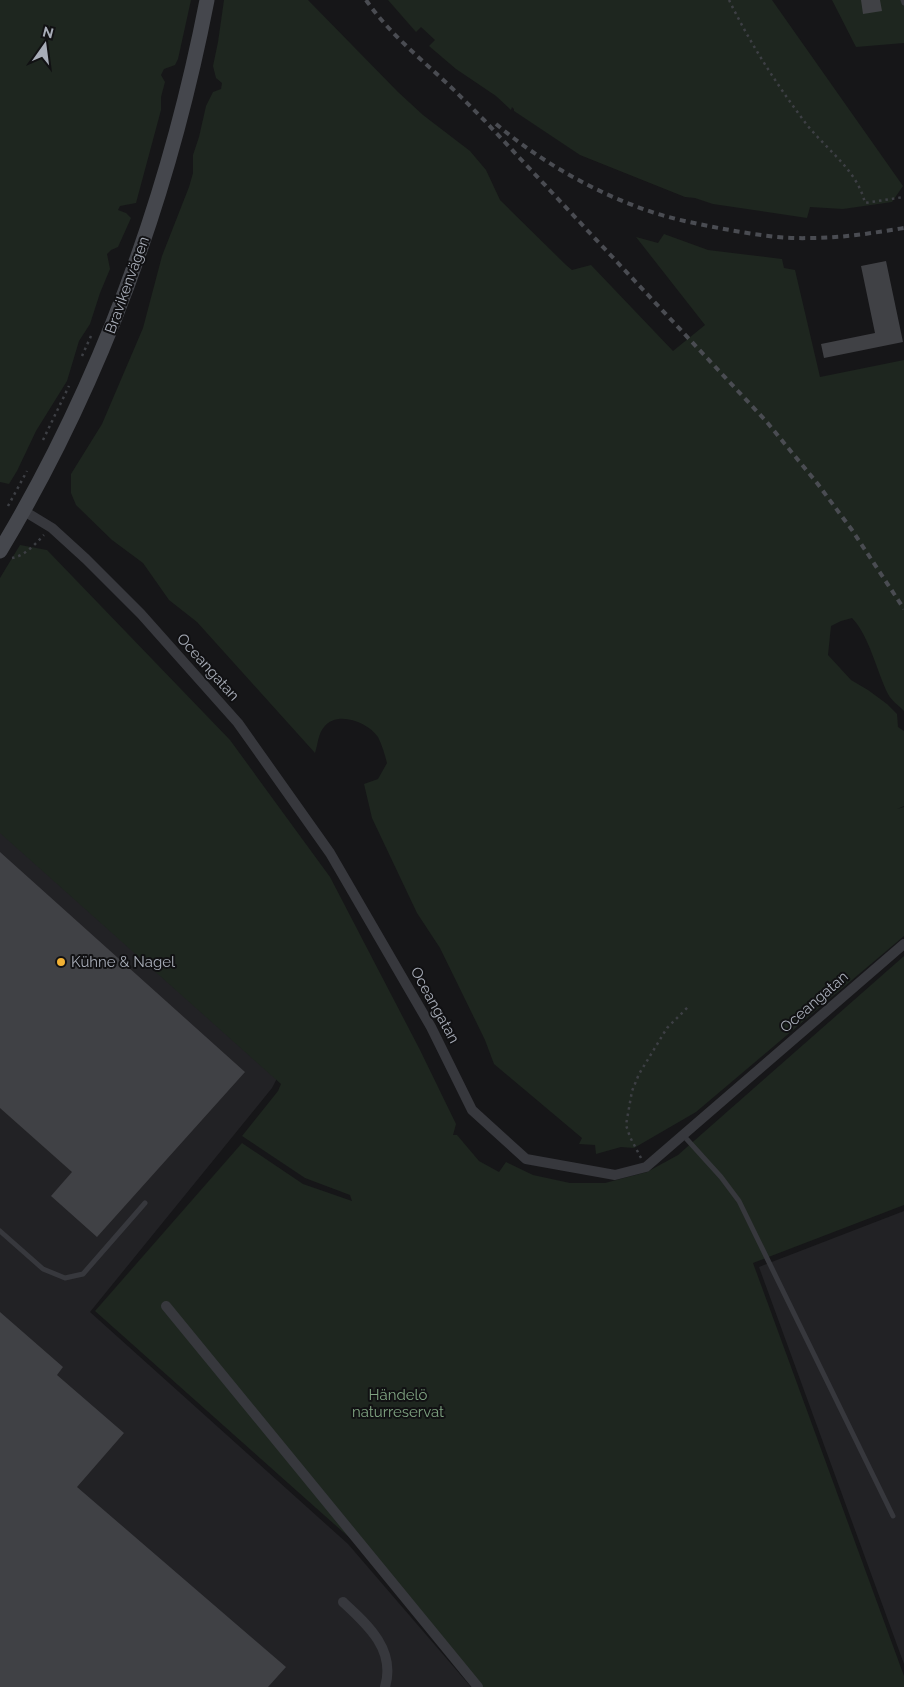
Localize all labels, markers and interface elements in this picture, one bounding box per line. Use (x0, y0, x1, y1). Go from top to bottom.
north arrow (20, 20, 70, 70)
text: N (41, 23, 55, 41)
street label: Bravikenvägen (101, 234, 153, 336)
street label: Oceangatan (173, 630, 243, 704)
place label: Kühne & Nagel (71, 953, 176, 971)
marker: Kühne & Nagel (55, 956, 67, 968)
street label: Oceangatan (407, 964, 463, 1046)
street label: Oceangatan (776, 967, 852, 1037)
park label: Händelö naturreservat (352, 1386, 444, 1421)

